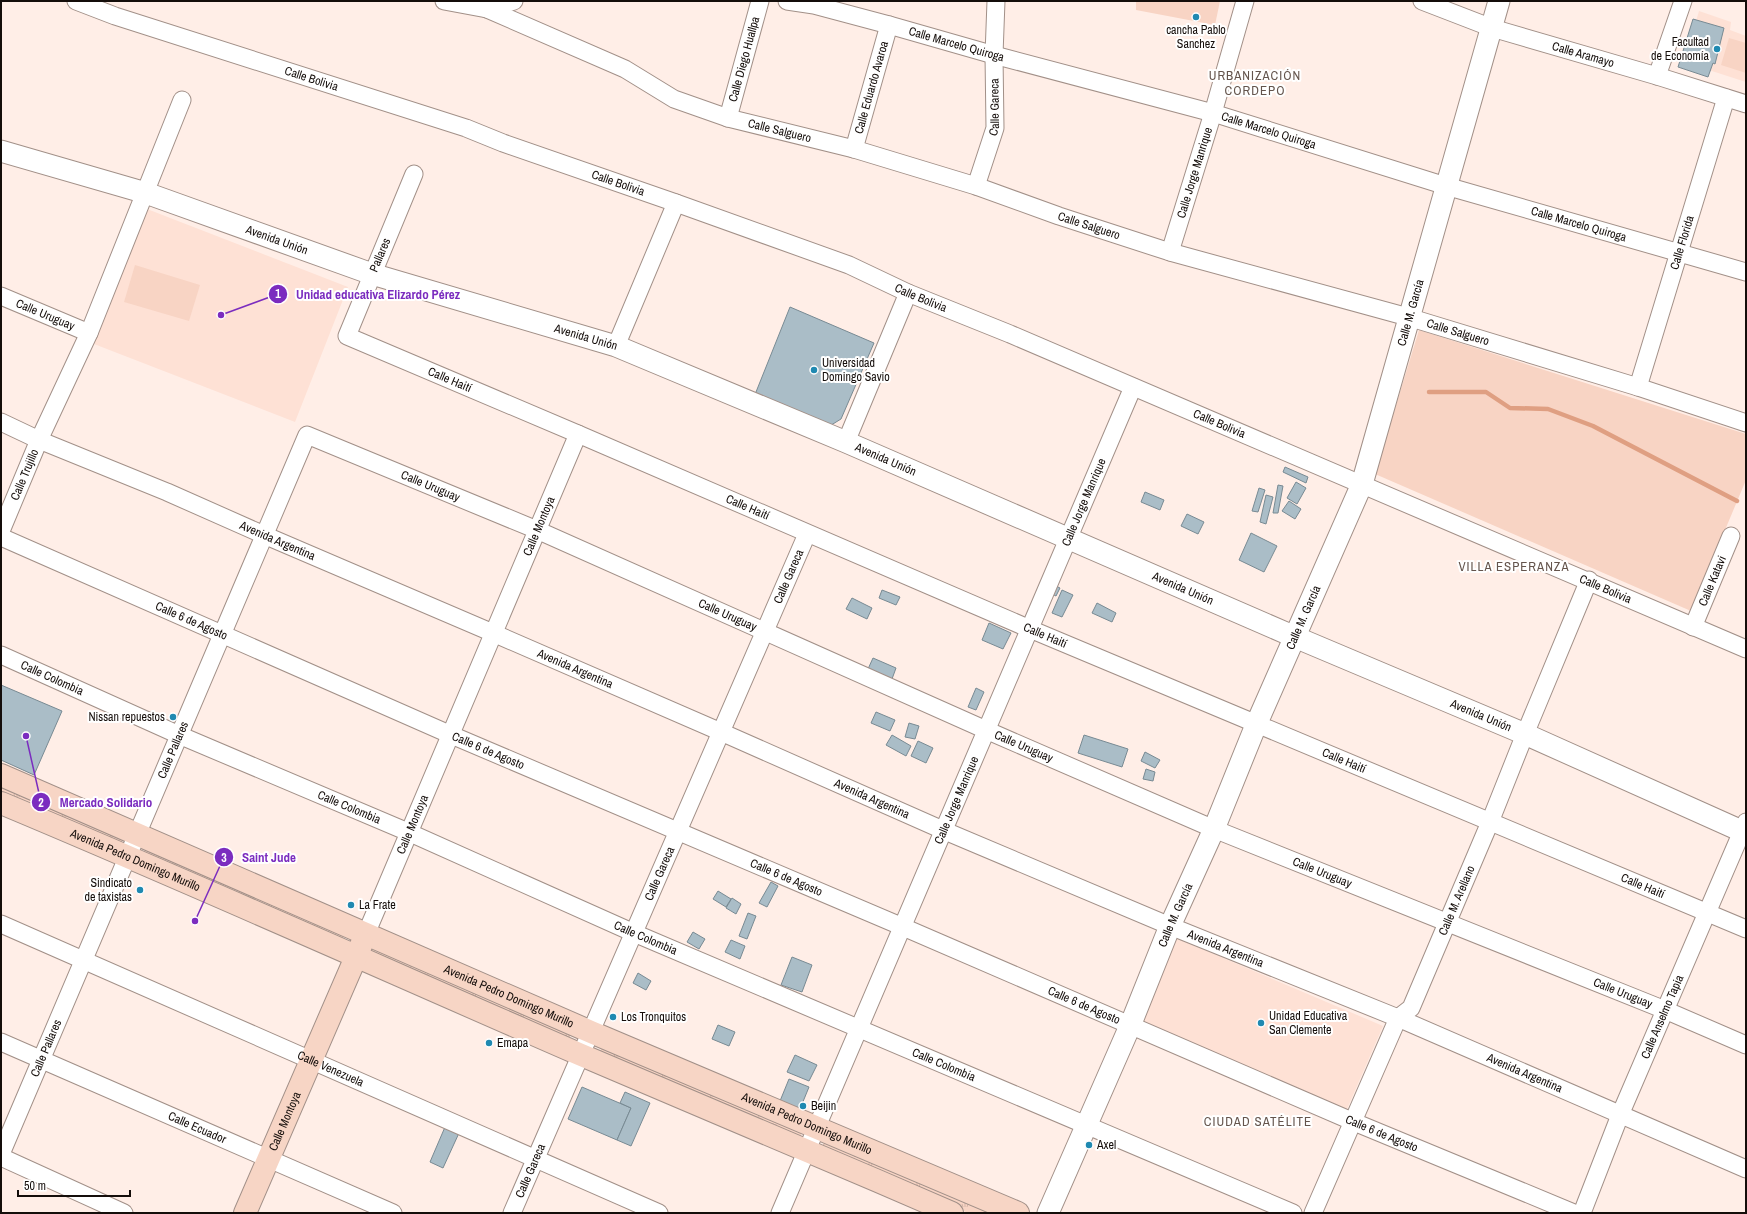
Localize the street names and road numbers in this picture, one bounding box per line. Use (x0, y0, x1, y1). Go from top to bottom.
street label: Calle Diego Huallpa (725, 14, 764, 104)
street label: Calle Marcelo Quiroga (907, 23, 1006, 65)
street label: Calle Aramayo (1550, 38, 1616, 71)
street label: Calle Eduardo Avaroa (851, 39, 892, 136)
street label: Calle Bolivia (283, 63, 341, 95)
street label: Calle Gareca (985, 78, 1003, 138)
street label: Calle Marcelo Quiroga (1219, 108, 1319, 153)
street label: Calle Salguero (746, 115, 813, 146)
street label: Calle Jorge Manrique (1173, 125, 1216, 220)
street label: Calle Bolivia (589, 166, 647, 200)
street label: Calle Marcelo Quiroga (1529, 203, 1629, 245)
street label: Calle Salguero (1056, 208, 1122, 243)
street label: Calle Florida (1666, 213, 1698, 272)
street label: Avenida Unión (243, 221, 310, 258)
street label: Pallares (366, 235, 394, 274)
street label: Calle M. García (1394, 277, 1428, 348)
street label: Calle Bolivia (892, 280, 950, 316)
street label: Calle Uruguay (13, 295, 77, 334)
street label: Calle Salguero (1425, 315, 1491, 349)
street label: Avenida Unión (551, 320, 619, 354)
street label: Calle Haití (426, 363, 474, 396)
street label: Calle Bolivia (1191, 405, 1248, 442)
street label: Avenida Unión (852, 439, 919, 480)
street label: Calle Trujillo (7, 447, 42, 503)
street label: Calle Jorge Manrique (1058, 456, 1110, 549)
street label: Calle Uruguay (399, 467, 462, 505)
street label: Calle Haití (723, 491, 772, 524)
street label: Calle Montoya (519, 494, 559, 558)
street label: Avenida Argentina (236, 517, 318, 564)
street label: Calle Gareca (770, 546, 808, 606)
street label: Calle Katavi (1695, 553, 1730, 608)
street label: Avenida Unión (1149, 568, 1216, 609)
street label: Calle Bolivia (1577, 571, 1635, 607)
street label: Calle M. García (1282, 582, 1325, 652)
street label: Calle Uruguay (696, 595, 760, 635)
street label: Calle 6 de Agosto (153, 598, 230, 644)
street label: Calle Haití (1021, 619, 1070, 652)
street label: Avenida Argentina (534, 645, 616, 692)
street label: Calle Colombia (18, 657, 87, 699)
street label: Avenida Unión (1447, 695, 1514, 735)
street label: Calle Pallares (154, 719, 192, 781)
street label: Calle Uruguay (992, 727, 1056, 766)
street label: Calle 6 de Agosto (449, 728, 527, 773)
street label: Calle Haití (1320, 744, 1369, 777)
street label: Calle Jorge Manrique (931, 754, 982, 847)
street label: Avenida Argentina (831, 775, 913, 823)
street label: Calle Colombia (315, 787, 384, 828)
street label: Calle Montoya (393, 792, 432, 857)
street label: Avenida Pedro Domingo Murillo (67, 825, 203, 895)
street label: Calle Gareca (641, 844, 678, 903)
street label: Calle Uruguay (1290, 853, 1354, 892)
street label: Calle 6 de Agosto (748, 855, 825, 900)
street label: Calle M. Arellano (1435, 863, 1479, 938)
street label: Calle Haití (1619, 870, 1667, 902)
street label: Calle M. García (1154, 880, 1197, 950)
street label: Calle Colombia (611, 917, 680, 959)
street label: Avenida Argentina (1184, 925, 1267, 971)
street label: Avenida Pedro Domingo Murillo (441, 961, 576, 1032)
street label: Calle Anselmo Tapia (1637, 972, 1688, 1061)
street label: Calle Uruguay (1591, 974, 1655, 1012)
street label: Calle 6 de Agosto (1045, 983, 1123, 1028)
street label: Calle Pallares (27, 1017, 65, 1079)
street label: Calle Colombia (910, 1044, 978, 1085)
street label: Calle Venezuela (295, 1047, 367, 1091)
street label: Avenida Argentina (1483, 1049, 1565, 1097)
street label: Avenida Pedro Domingo Murillo (738, 1088, 875, 1158)
street label: Calle Montoya (265, 1089, 305, 1153)
street label: Calle Ecuador (166, 1108, 229, 1148)
street label: Calle 6 de Agosto (1343, 1111, 1420, 1156)
street label: Calle Gareca (512, 1141, 549, 1200)

